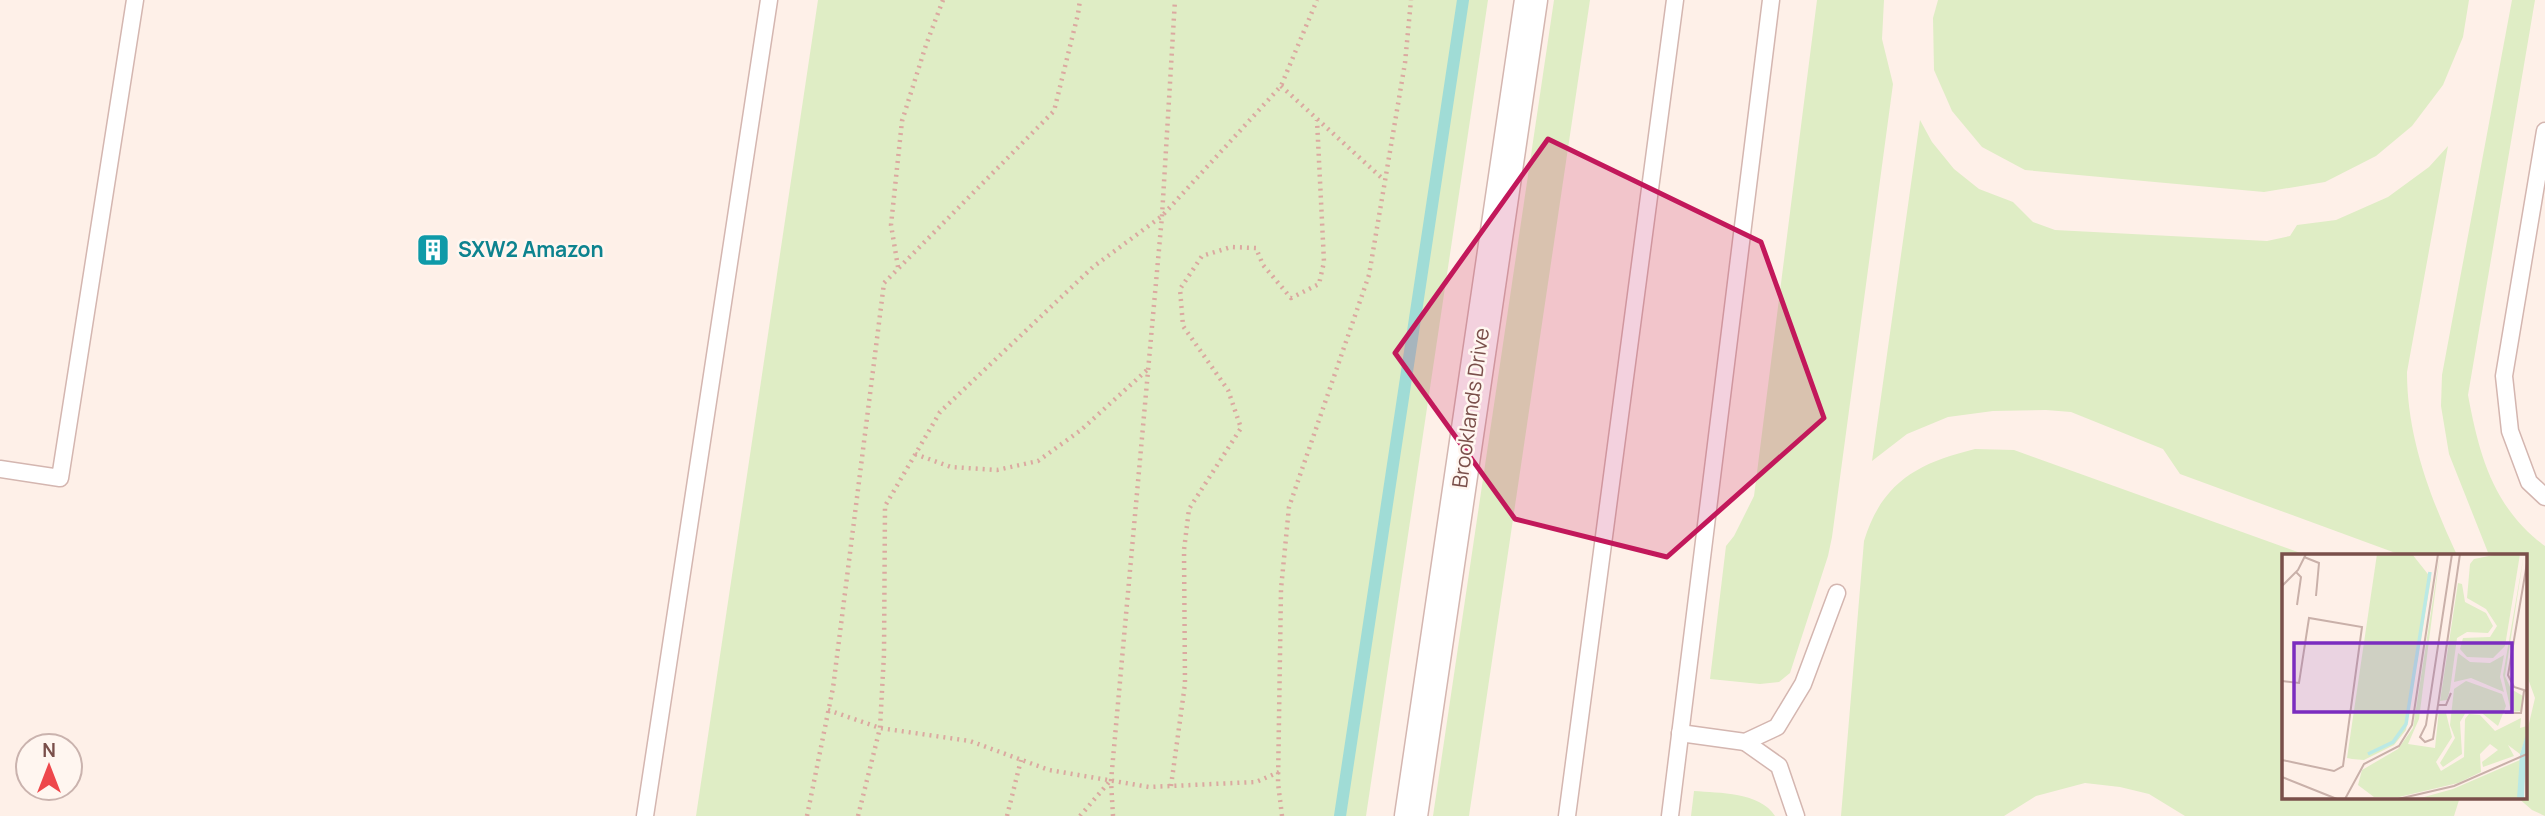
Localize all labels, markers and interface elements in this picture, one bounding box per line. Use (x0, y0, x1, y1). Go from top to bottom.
building icon: SXW2 Amazon (414, 231, 452, 269)
place label: SXW2 Amazon (458, 235, 604, 263)
street label: Brooklands Drive (1445, 326, 1495, 490)
inset map (2282, 554, 2528, 798)
north arrow (14, 732, 84, 802)
text: N (42, 737, 56, 763)

